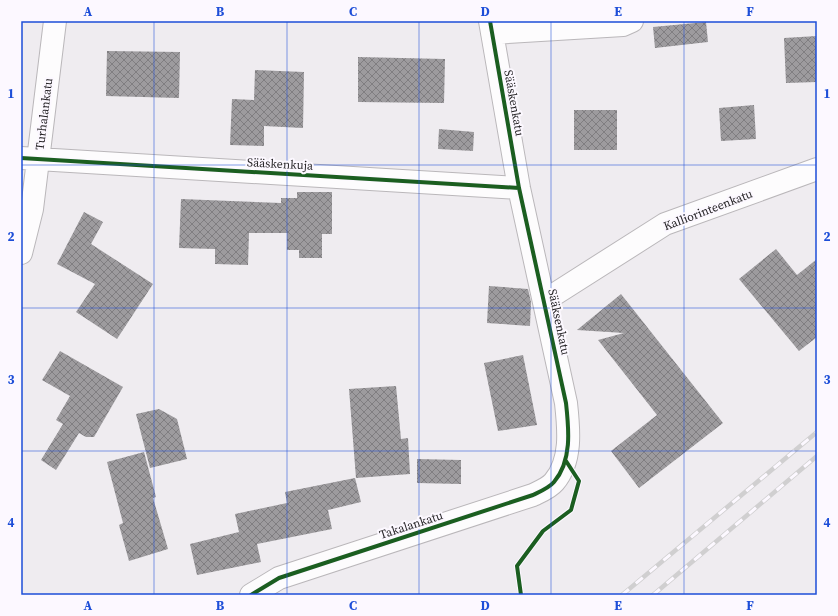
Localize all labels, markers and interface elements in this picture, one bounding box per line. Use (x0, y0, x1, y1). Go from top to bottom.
text: A (84, 3, 93, 20)
text: B (216, 3, 225, 20)
text: C (349, 3, 357, 20)
text: D (480, 3, 490, 20)
text: E (614, 3, 622, 20)
text: F (746, 3, 754, 20)
street label: Sääskenkatu (500, 69, 528, 137)
street label: Turhalankatu (32, 77, 56, 151)
text: 1 (7, 85, 15, 102)
text: 1 (823, 85, 831, 102)
street label: Sääskenkuja (247, 154, 314, 174)
street label: Kalliorinteenkatu (661, 186, 755, 234)
text: 2 (7, 228, 15, 245)
text: 2 (823, 228, 831, 245)
street label: Sääksenkatu (544, 288, 574, 356)
text: 3 (7, 371, 15, 388)
text: 3 (823, 371, 831, 388)
street label: Takalankatu (377, 507, 445, 543)
text: 4 (7, 514, 15, 531)
text: 4 (823, 514, 831, 531)
text: A (84, 597, 93, 614)
text: B (216, 597, 225, 614)
text: C (349, 597, 357, 614)
text: D (480, 597, 490, 614)
text: E (614, 597, 622, 614)
text: F (746, 597, 754, 614)

